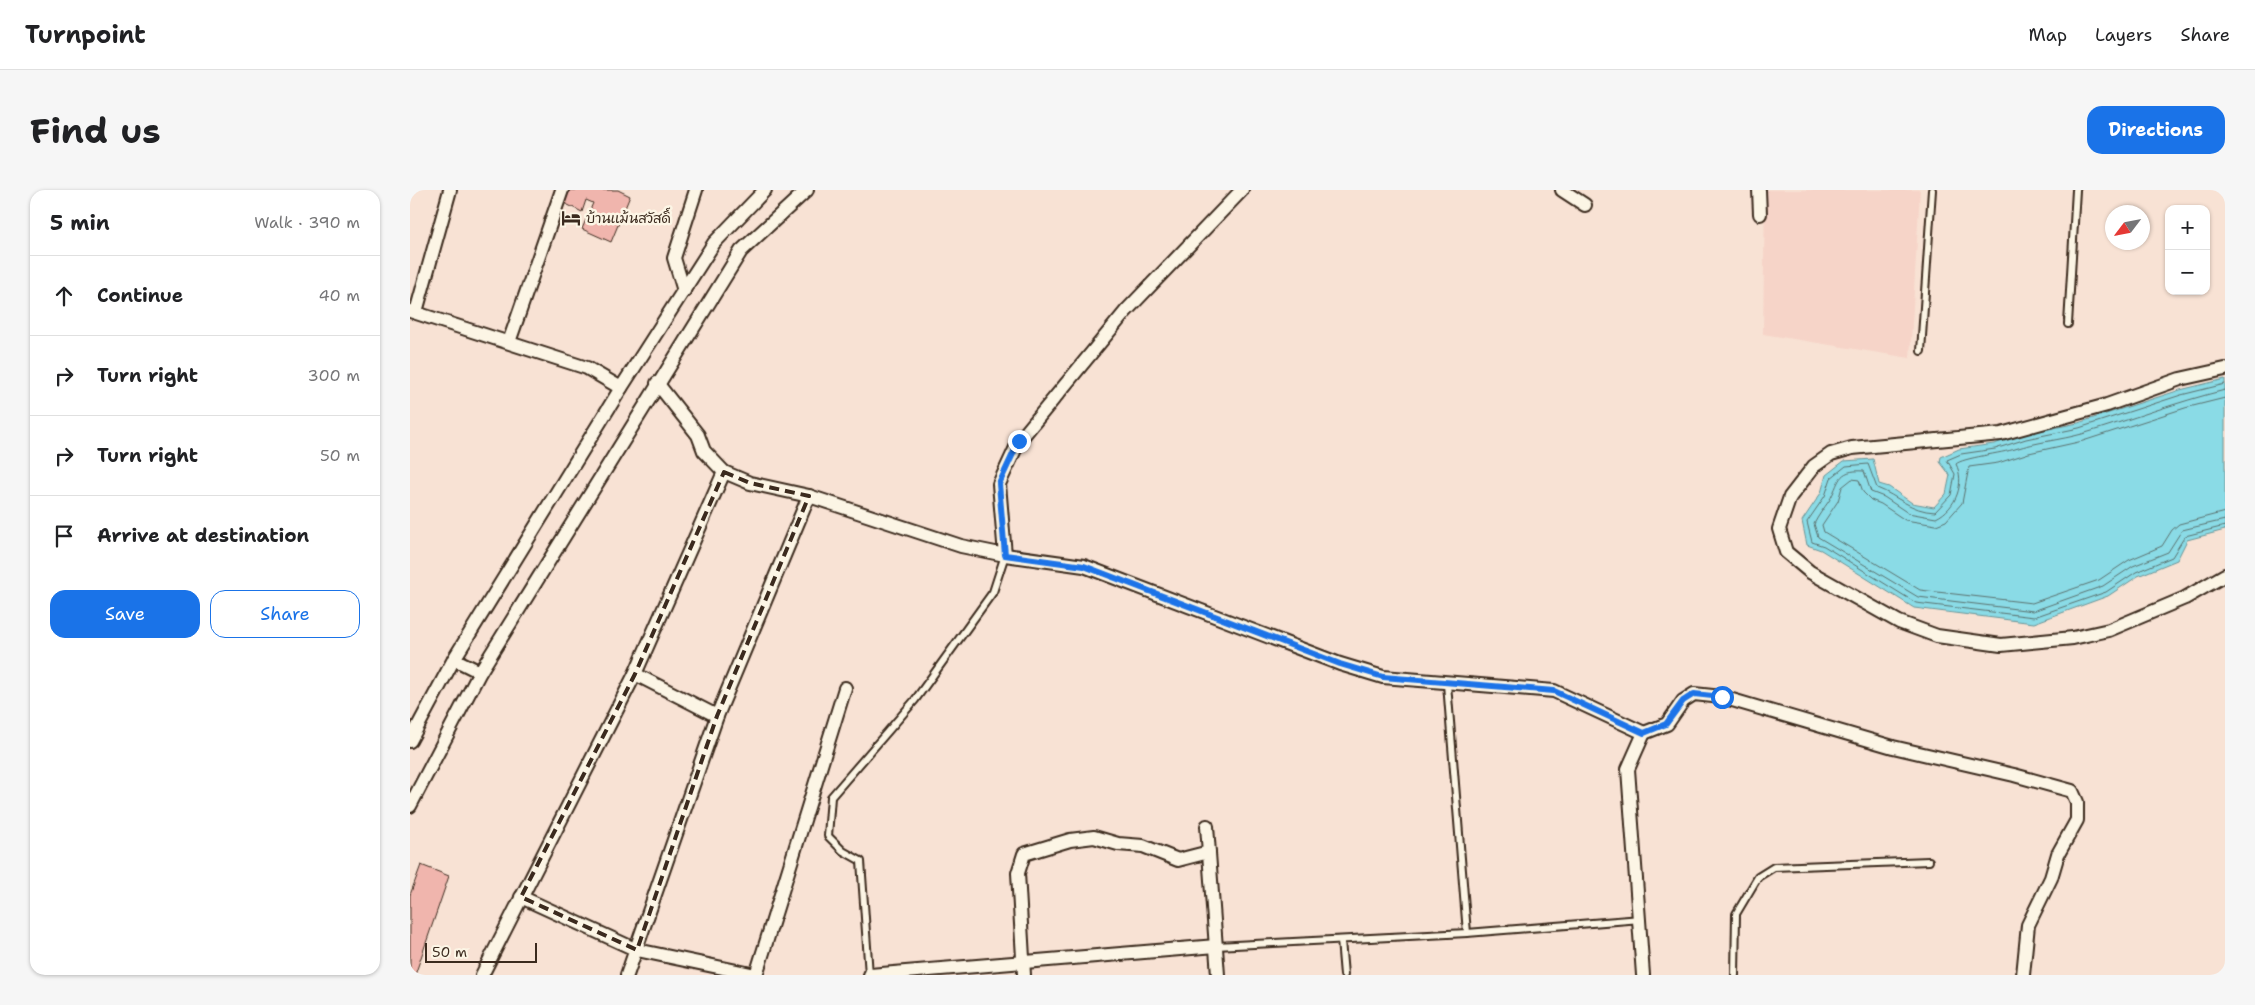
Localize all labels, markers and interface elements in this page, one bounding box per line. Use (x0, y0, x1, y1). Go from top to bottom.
text: Turnpoint (25, 19, 146, 51)
text: Map (2029, 23, 2067, 47)
text: Layers (2095, 23, 2152, 47)
text: Share (2180, 23, 2230, 47)
button: Directions (2087, 106, 2225, 154)
text: Find us (30, 107, 161, 154)
north arrow (2105, 205, 2150, 250)
map controls (2165, 205, 2210, 295)
button: + (2165, 205, 2210, 250)
hotel icon: บ้านแม้นสวัสดิ์ (560, 207, 582, 229)
place label: บ้านแม้นสวัสดิ์ (586, 207, 671, 227)
text: 5 min (50, 209, 110, 237)
text: Walk · 390 m (254, 212, 360, 233)
button: − (2165, 250, 2210, 295)
icon: ahead (50, 282, 78, 310)
text: Continue (97, 283, 183, 308)
text: 40 m (318, 285, 360, 306)
icon: right (50, 362, 78, 390)
text: Turn right (97, 363, 198, 388)
text: 300 m (308, 365, 360, 386)
route end (1008, 430, 1031, 453)
icon: right (50, 442, 78, 470)
text: Turn right (97, 443, 198, 468)
text: 50 m (320, 445, 360, 466)
icon: arrive (50, 522, 78, 550)
text: Arrive at destination (97, 523, 309, 548)
button: Save (50, 590, 200, 638)
button: Share (210, 590, 360, 638)
route start (1711, 686, 1734, 709)
scale bar (425, 940, 538, 963)
text: 50 m (432, 943, 467, 961)

